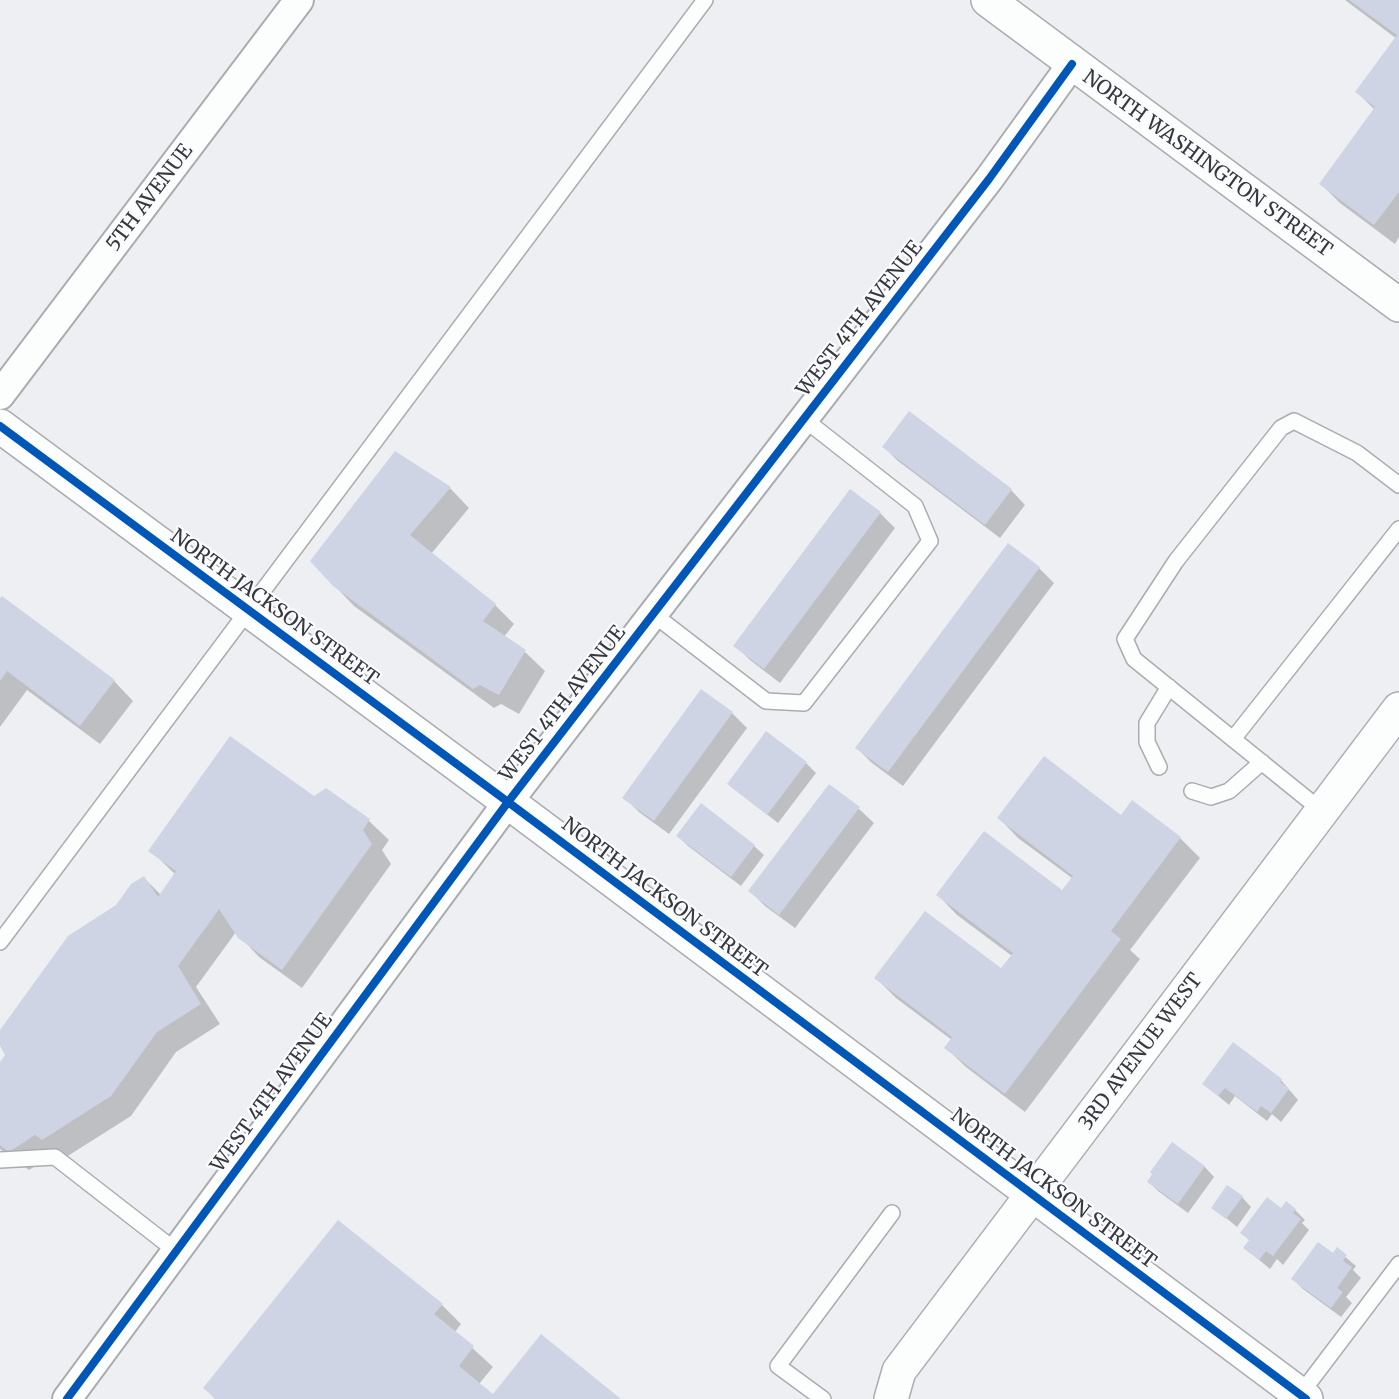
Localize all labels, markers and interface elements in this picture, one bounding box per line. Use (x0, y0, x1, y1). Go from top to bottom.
street label: NORTH WASHINGTON STREET (1078, 65, 1336, 263)
street label: 5TH AVENUE (102, 140, 198, 256)
street label: WEST 4TH AVENUE (792, 236, 928, 402)
street label: NORTH JACKSON STREET (165, 525, 383, 691)
street label: WEST 4TH AVENUE (495, 621, 631, 787)
street label: NORTH JACKSON STREET (557, 813, 771, 983)
street label: 3RD AVENUE WEST (1074, 969, 1208, 1135)
street label: WEST 4TH AVENUE (206, 1009, 338, 1177)
street label: NORTH JACKSON STREET (946, 1104, 1160, 1274)

